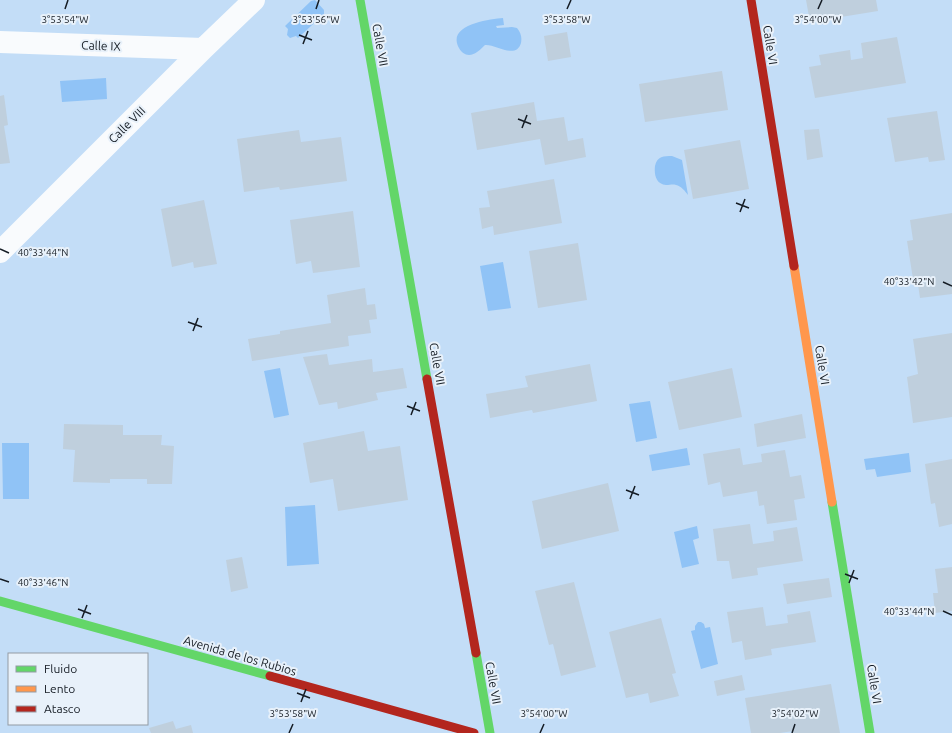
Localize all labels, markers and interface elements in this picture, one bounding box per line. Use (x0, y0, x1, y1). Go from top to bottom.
text: 3°53'54"W (41, 14, 89, 25)
text: 3°53'56"W (292, 14, 340, 25)
text: 3°53'58"W (543, 14, 591, 25)
text: 3°54'00"W (794, 14, 842, 25)
street label: Calle VII (370, 23, 391, 67)
street label: Calle VI (761, 24, 780, 66)
street label: Calle IX (81, 38, 122, 53)
street label: Calle VIII (106, 104, 148, 146)
text: 40°33'44"N (18, 247, 68, 258)
text: 40°33'42"N (884, 276, 934, 287)
street label: Calle VII (427, 342, 448, 386)
street label: Calle VI (813, 344, 832, 386)
text: 40°33'46"N (18, 577, 68, 588)
text: 40°33'44"N (884, 606, 934, 617)
street label: Avenida de los Rubios (182, 633, 298, 678)
legend (8, 653, 148, 725)
street label: Calle VII (483, 661, 504, 705)
text: Fluido (44, 662, 77, 675)
street label: Calle VI (865, 663, 884, 705)
text: Lento (44, 682, 75, 695)
text: Atasco (44, 702, 80, 715)
text: 3°53'58"W (269, 708, 317, 719)
text: 3°54'00"W (520, 708, 568, 719)
text: 3°54'02"W (771, 708, 819, 719)

